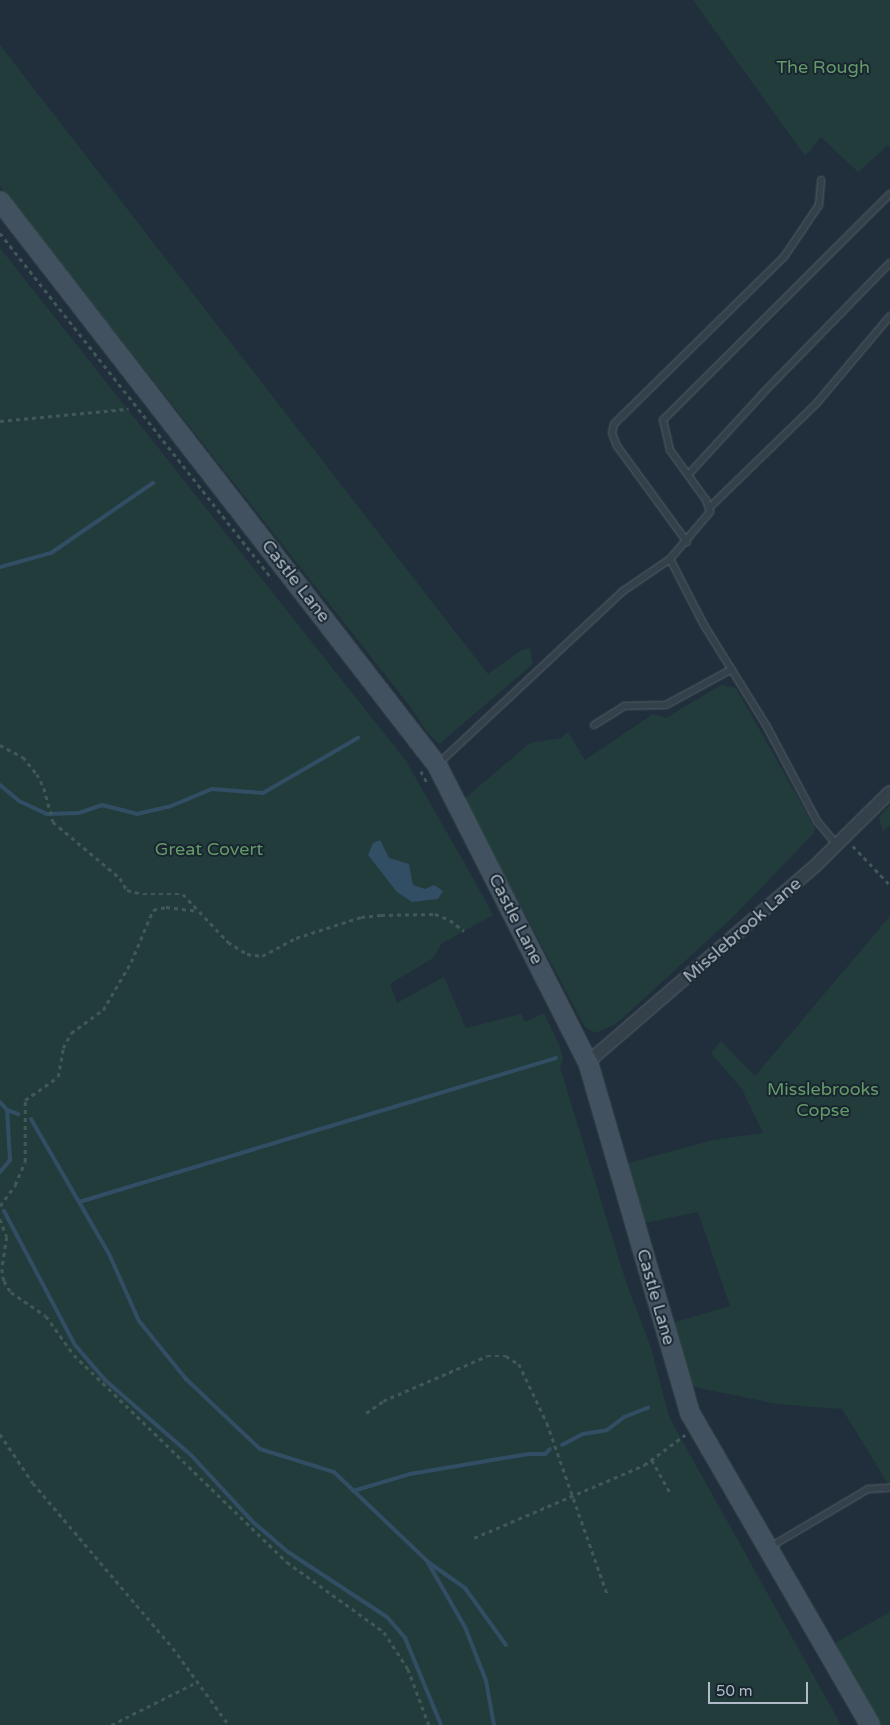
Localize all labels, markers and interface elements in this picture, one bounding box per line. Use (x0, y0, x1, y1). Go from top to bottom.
park label: The Rough (776, 56, 870, 78)
street label: Castle Lane (257, 535, 335, 627)
park label: Great Covert (155, 838, 263, 860)
street label: Castle Lane (484, 870, 548, 968)
street label: Misslebrook Lane (678, 873, 806, 987)
park label: Misslebrooks Copse (767, 1079, 879, 1122)
street label: Castle Lane (632, 1246, 680, 1348)
scale bar (710, 1672, 810, 1704)
text: 50 m (716, 1682, 753, 1700)

